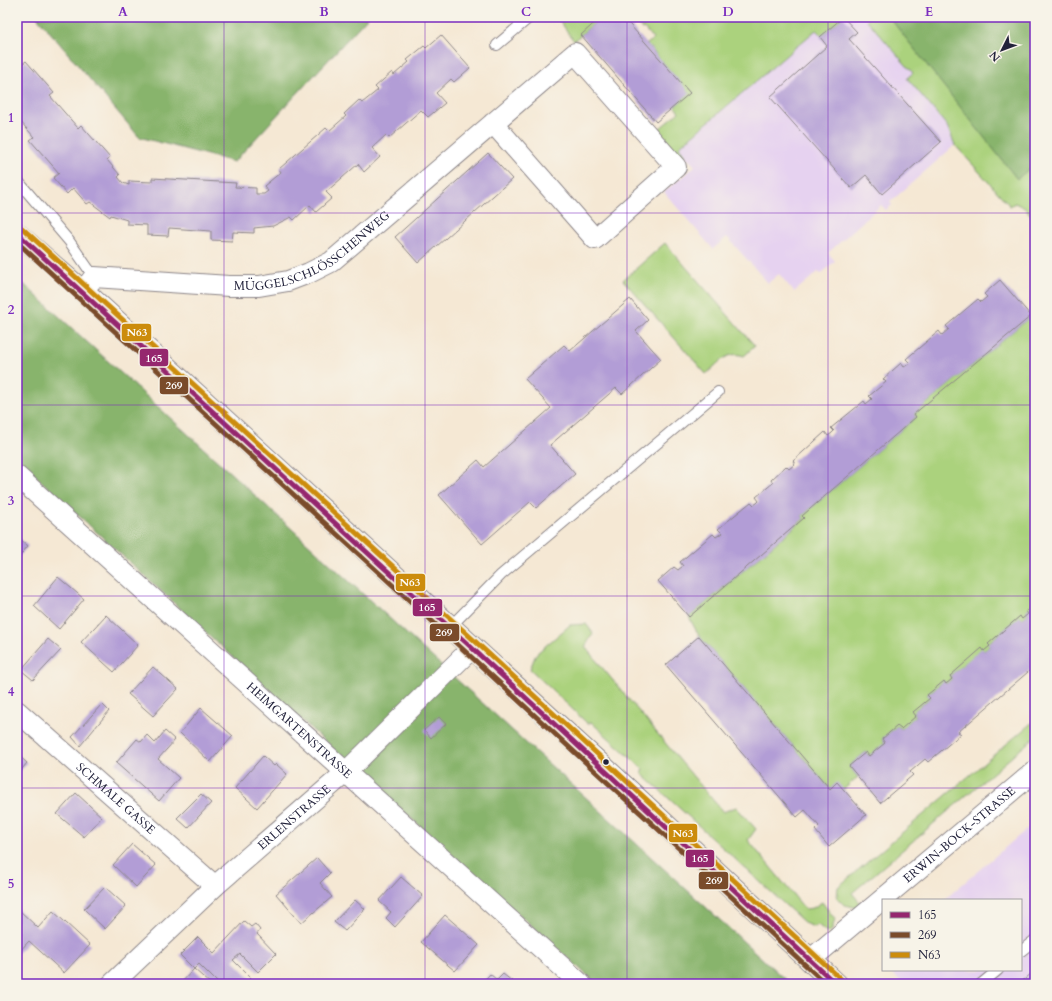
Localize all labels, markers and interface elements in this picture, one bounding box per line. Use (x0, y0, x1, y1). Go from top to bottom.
text: A (118, 3, 128, 21)
text: B (319, 3, 329, 21)
text: C (521, 3, 531, 21)
text: D (722, 3, 734, 21)
text: E (925, 3, 933, 21)
north arrow (982, 30, 1022, 70)
text: N (986, 47, 1004, 65)
text: 1 (8, 109, 14, 127)
street label: MÜGGELSCHLÖSSCHENWEG (234, 207, 393, 295)
text: 2 (8, 301, 15, 319)
line badge: N63 (121, 323, 152, 342)
text: N63 (127, 325, 148, 340)
line badge: 165 (139, 348, 169, 367)
text: 165 (146, 351, 163, 366)
line badge: 269 (159, 376, 189, 395)
text: 269 (166, 378, 183, 393)
text: 3 (8, 492, 15, 510)
line badge: N63 (395, 573, 426, 592)
text: N63 (400, 575, 421, 590)
line badge: 165 (412, 598, 443, 617)
text: 165 (419, 600, 436, 615)
line badge: 269 (429, 623, 460, 642)
text: 269 (436, 625, 453, 640)
street label: HEIMGARTENSTRASSE (243, 679, 356, 782)
text: 4 (8, 683, 15, 701)
unlabelled marker (601, 757, 611, 767)
street label: SCHMALE GASSE (73, 759, 159, 838)
street label: ERLENSTRASSE (254, 781, 334, 853)
street label: ERWIN-BOCK-STRASSE (900, 783, 1019, 886)
line badge: N63 (668, 823, 698, 843)
text: N63 (673, 826, 694, 841)
line badge: 165 (685, 849, 715, 868)
text: 165 (692, 851, 709, 866)
line badge: 269 (698, 871, 729, 890)
text: 269 (706, 873, 723, 888)
text: 5 (8, 875, 14, 893)
legend (882, 899, 1022, 971)
text: 165 (918, 907, 936, 923)
text: 269 (918, 927, 936, 943)
text: N63 (918, 947, 941, 963)

